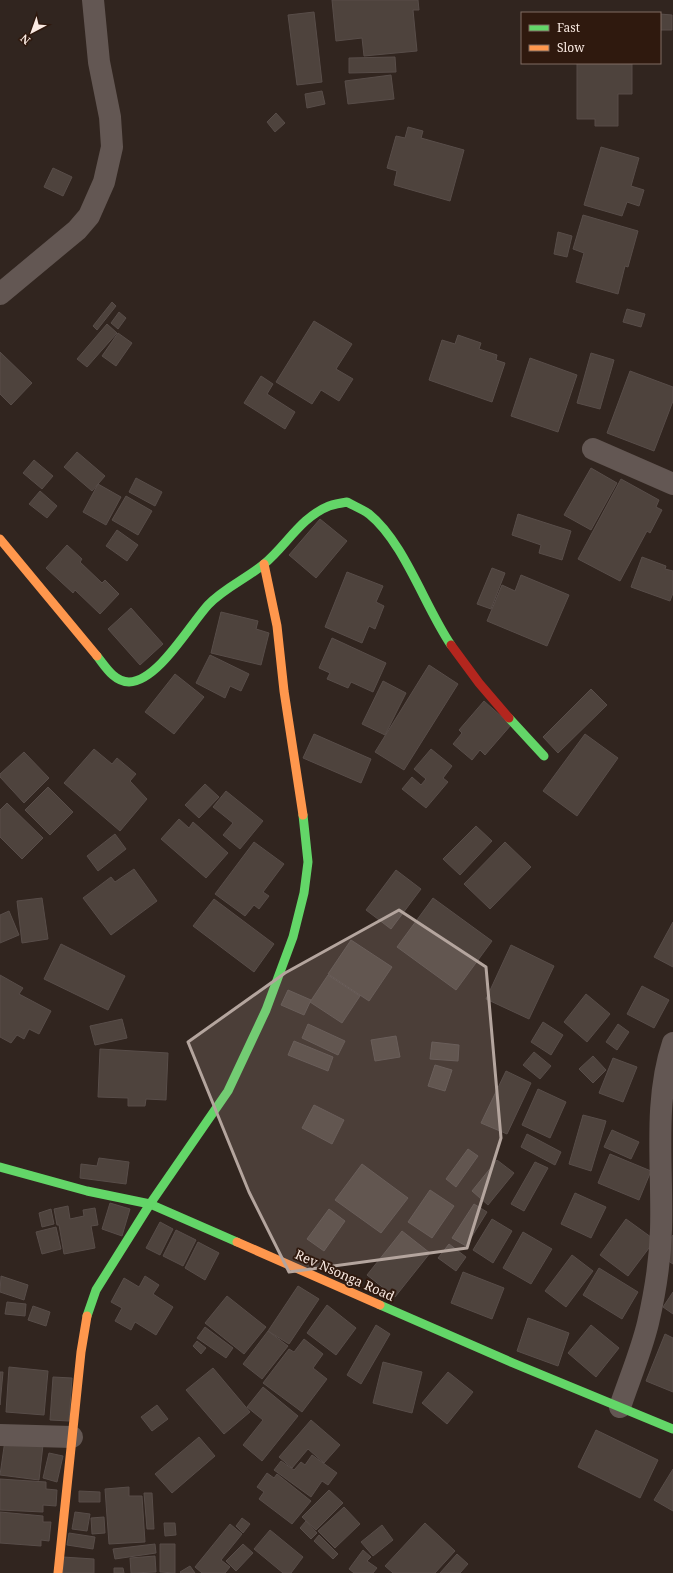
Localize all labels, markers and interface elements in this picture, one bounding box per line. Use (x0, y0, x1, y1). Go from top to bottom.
north arrow (12, 12, 52, 52)
legend (521, 12, 661, 64)
text: Fast (557, 19, 580, 36)
text: N (17, 31, 33, 48)
text: Slow (557, 39, 585, 56)
street label: Rev Nsonga Road (292, 1245, 398, 1305)

